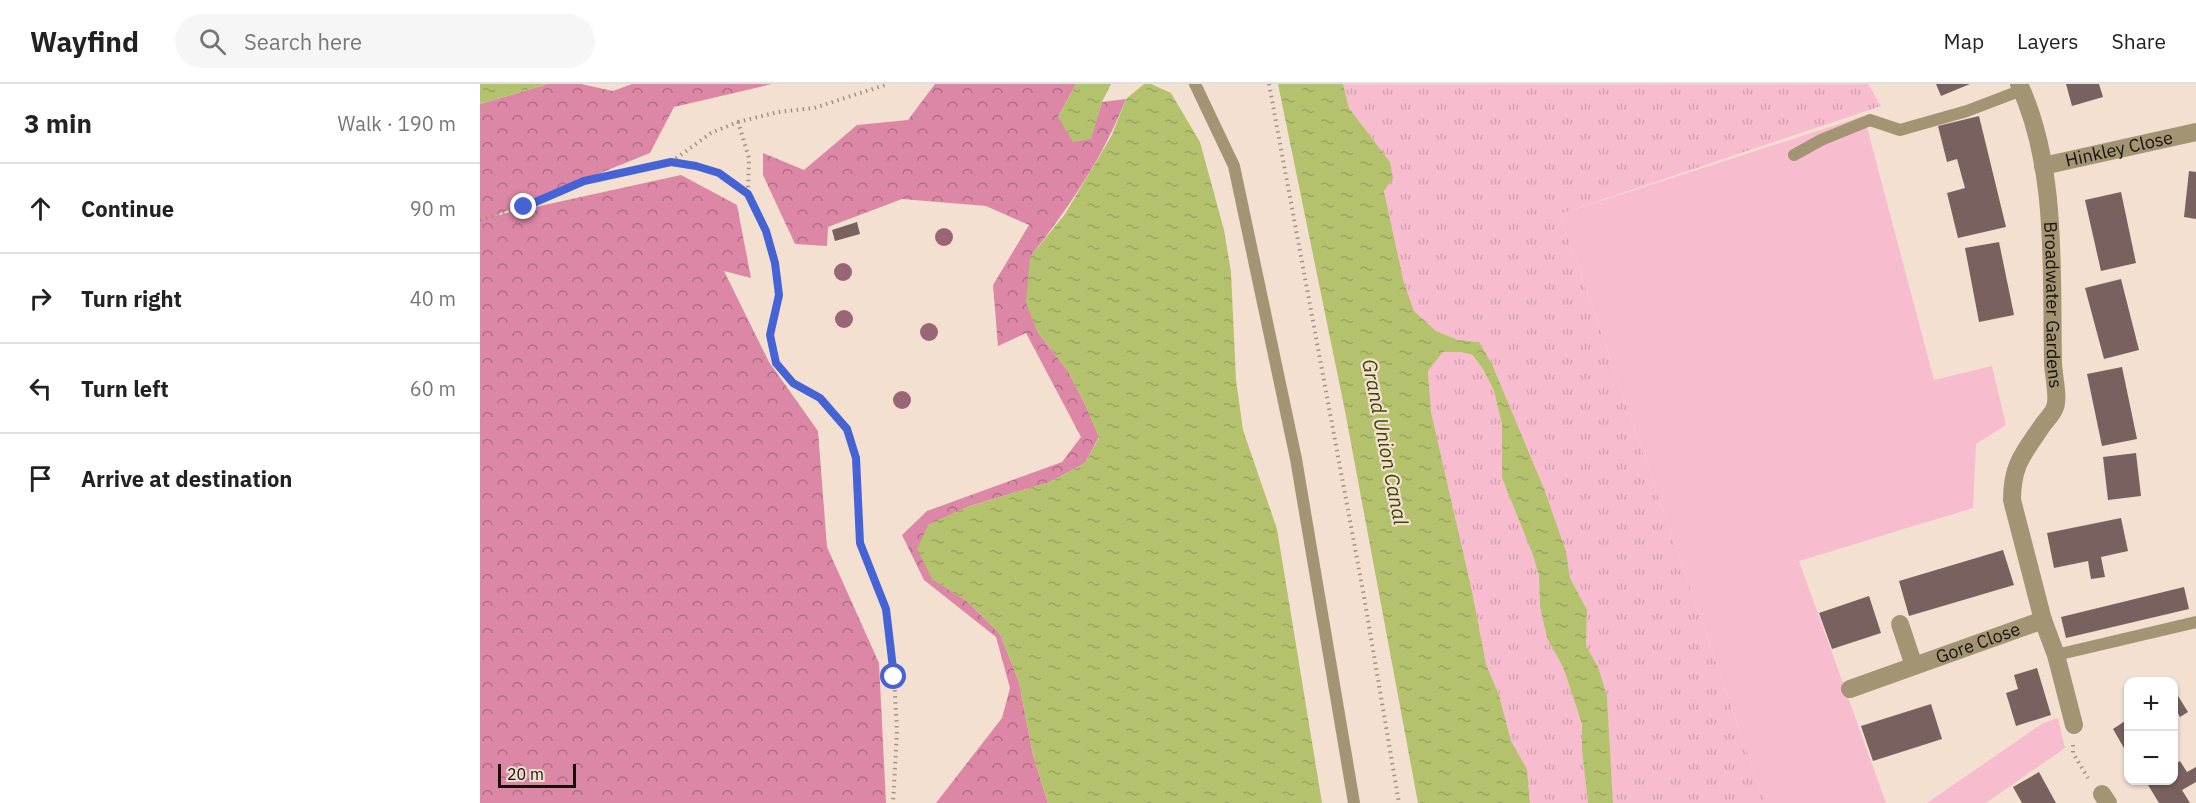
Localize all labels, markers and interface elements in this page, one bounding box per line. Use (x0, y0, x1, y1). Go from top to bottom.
search box (175, 14, 595, 68)
text: Wayfind (30, 23, 139, 60)
icon: search (196, 25, 229, 58)
text: Search here (244, 27, 362, 56)
text: Map (1944, 27, 1984, 55)
text: Layers (2017, 27, 2079, 55)
text: Share (2112, 27, 2166, 55)
text: 3 min (24, 106, 92, 140)
text: Walk · 190 m (338, 110, 456, 137)
street label: Hinkley Close (2063, 125, 2175, 172)
icon: ahead (24, 192, 57, 225)
route end (510, 193, 536, 219)
text: Continue (81, 194, 174, 223)
text: 90 m (410, 195, 456, 222)
street label: Broadwater Gardens (2039, 221, 2068, 389)
icon: right (24, 282, 57, 315)
text: Turn right (81, 284, 182, 313)
text: 40 m (410, 285, 456, 312)
water label: Grand Union Canal (1356, 357, 1415, 528)
icon: left (24, 372, 57, 405)
text: Turn left (81, 374, 169, 403)
text: 60 m (410, 375, 456, 402)
icon: arrive (24, 462, 57, 495)
text: Arrive at destination (81, 464, 292, 493)
street label: Gore Close (1933, 617, 2023, 668)
route start (880, 663, 906, 689)
map controls (2124, 677, 2178, 785)
button: + (2124, 677, 2178, 731)
button: − (2124, 731, 2178, 785)
scale bar (498, 761, 576, 788)
text: 20 m (507, 764, 544, 784)

